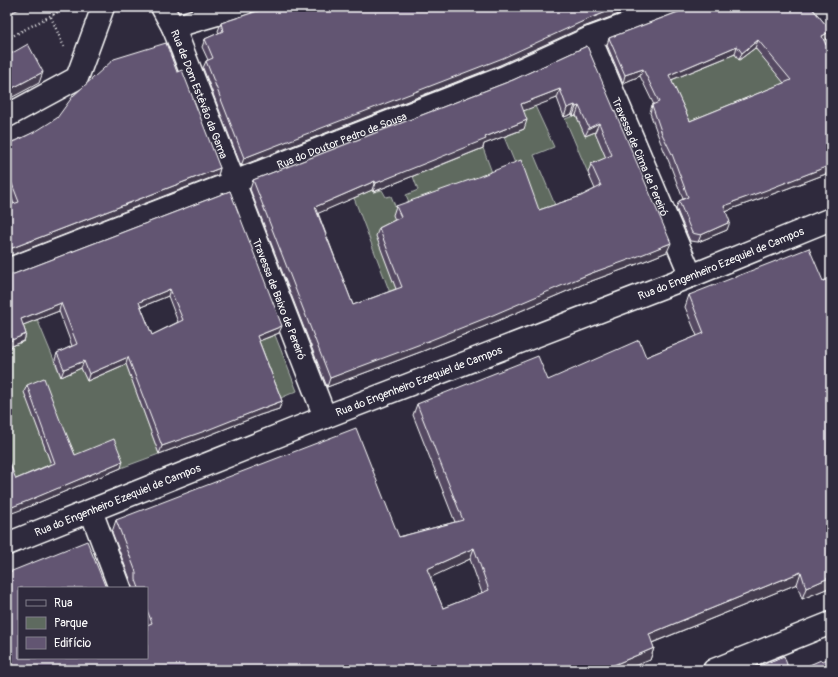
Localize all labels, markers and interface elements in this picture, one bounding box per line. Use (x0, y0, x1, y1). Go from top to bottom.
street label: Rua de Dom Estêvão da Gama (168, 28, 231, 161)
street label: Travessa de Cima de Pereiró (609, 95, 671, 218)
street label: Rua do Doutor Pedro de Sousa (275, 109, 409, 171)
street label: Rua do Engenheiro Ezequiel de Campos (636, 224, 806, 302)
street label: Travessa de Baixo de Pereiró (250, 237, 309, 362)
street label: Rua do Engenheiro Ezequiel de Campos (334, 343, 504, 419)
street label: Rua do Engenheiro Ezequiel de Campos (33, 461, 202, 539)
legend (18, 587, 148, 659)
text: Rua (54, 596, 73, 611)
text: Parque (54, 616, 88, 631)
text: Edifício (54, 636, 92, 651)

